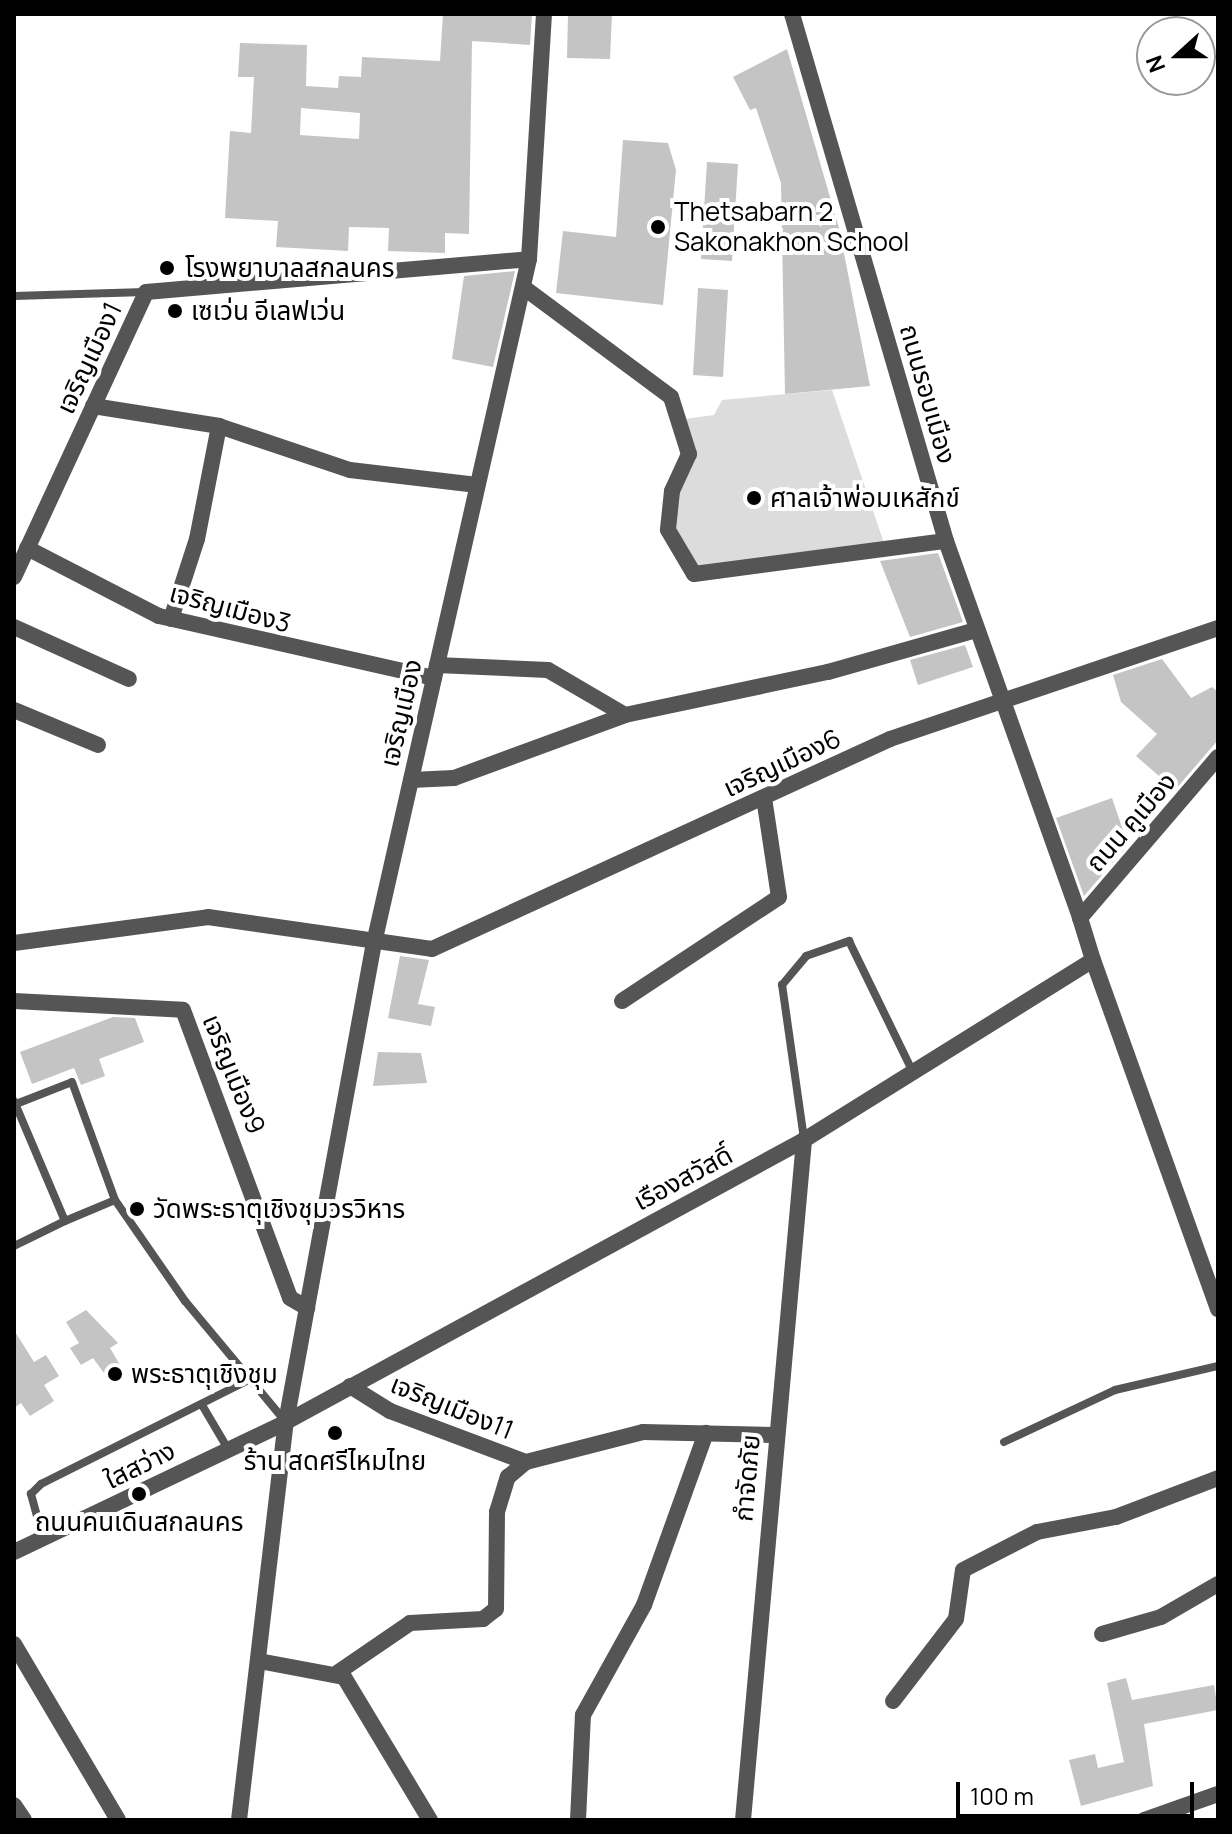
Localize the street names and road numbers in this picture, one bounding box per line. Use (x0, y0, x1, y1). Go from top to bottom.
street label: เจริญเมือง1 (50, 297, 128, 419)
street label: ถนนรอบเมือง (893, 321, 963, 467)
street label: เจริญเมือง3 (166, 577, 294, 639)
street label: เจริญเมือง (373, 656, 429, 770)
street label: เจริญเมือง6 (718, 722, 846, 804)
street label: ถนน คูเมือง (1079, 766, 1183, 878)
street label: เจริญเมือง9 (196, 1010, 272, 1138)
street label: เรืองสวัสดิ์ (628, 1139, 738, 1217)
street label: เจริญเมือง11 (386, 1368, 518, 1446)
street label: กำจัดภัย (728, 1433, 766, 1523)
street label: ใสสว่าง (100, 1435, 180, 1495)

